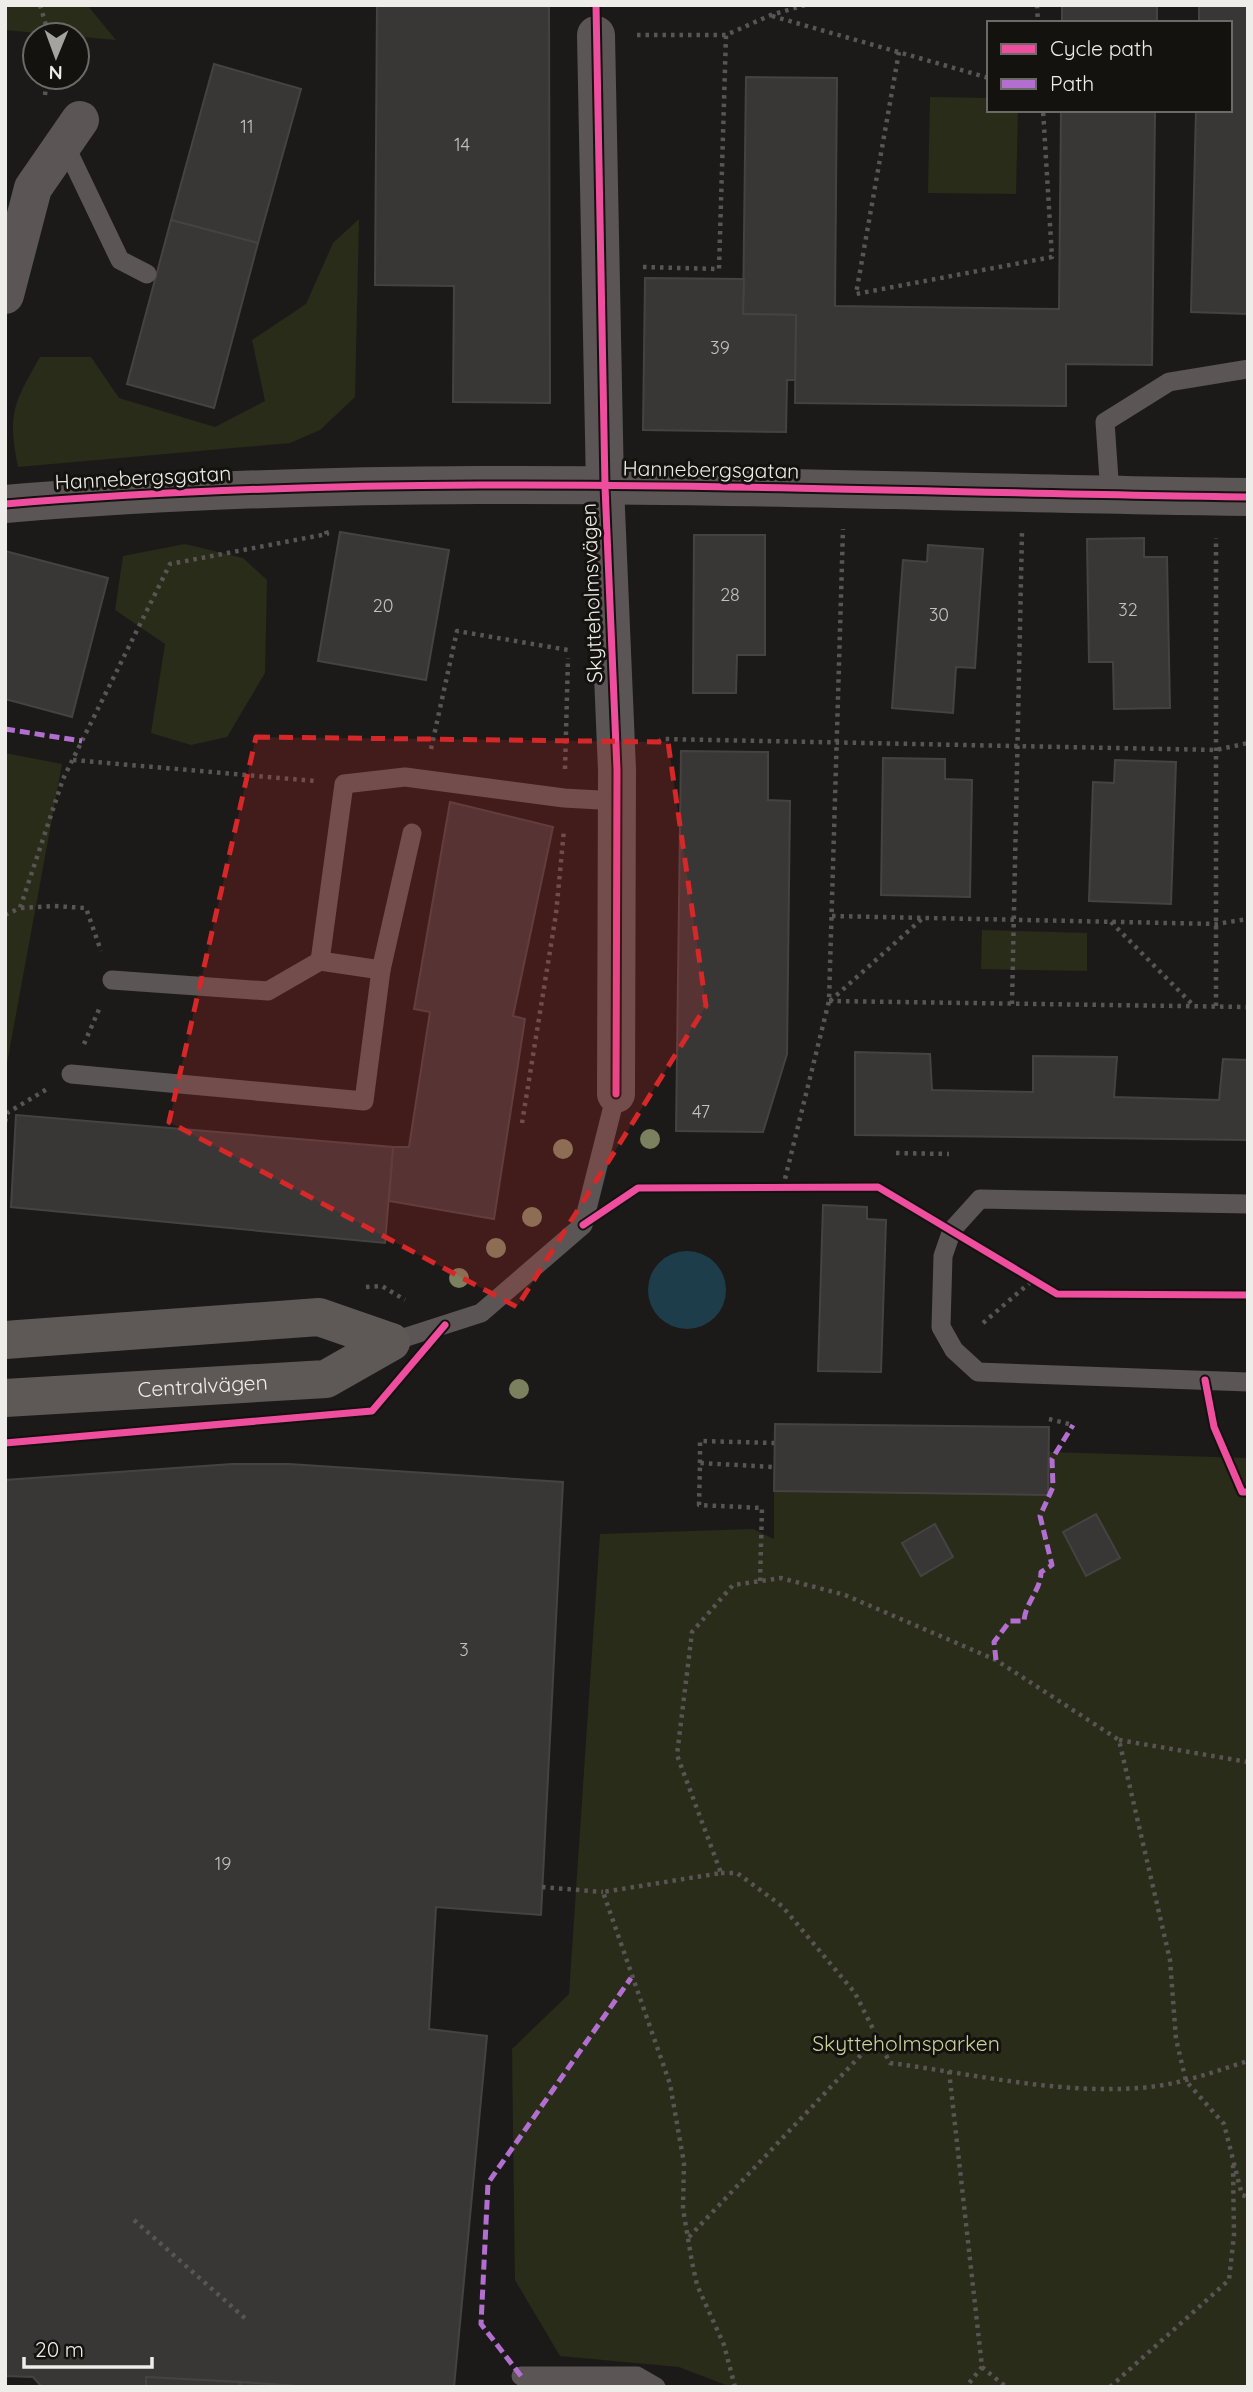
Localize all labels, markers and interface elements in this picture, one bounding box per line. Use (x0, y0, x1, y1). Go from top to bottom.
north arrow (21, 21, 91, 91)
legend (987, 21, 1232, 112)
text: Cycle path (1050, 35, 1153, 61)
text: N (49, 61, 63, 85)
text: Path (1050, 70, 1094, 96)
house number: 11 (240, 115, 254, 138)
house number: 14 (454, 133, 470, 156)
house number: 39 (710, 336, 730, 359)
street label: Hannebergsgatan (622, 454, 800, 484)
street label: Hannebergsgatan (54, 459, 232, 495)
street label: Skytteholmsvägen (575, 503, 607, 683)
house number: 28 (720, 583, 740, 606)
house number: 20 (373, 594, 393, 617)
house number: 32 (1118, 598, 1138, 621)
house number: 30 (929, 603, 949, 626)
house number: 47 (692, 1100, 710, 1123)
street label: Centralvägen (137, 1368, 268, 1402)
house number: 3 (459, 1638, 469, 1661)
house number: 19 (215, 1852, 231, 1875)
park label: Skytteholmsparken (812, 2030, 1000, 2056)
scale bar (24, 2326, 152, 2370)
text: 20 m (35, 2336, 84, 2362)

